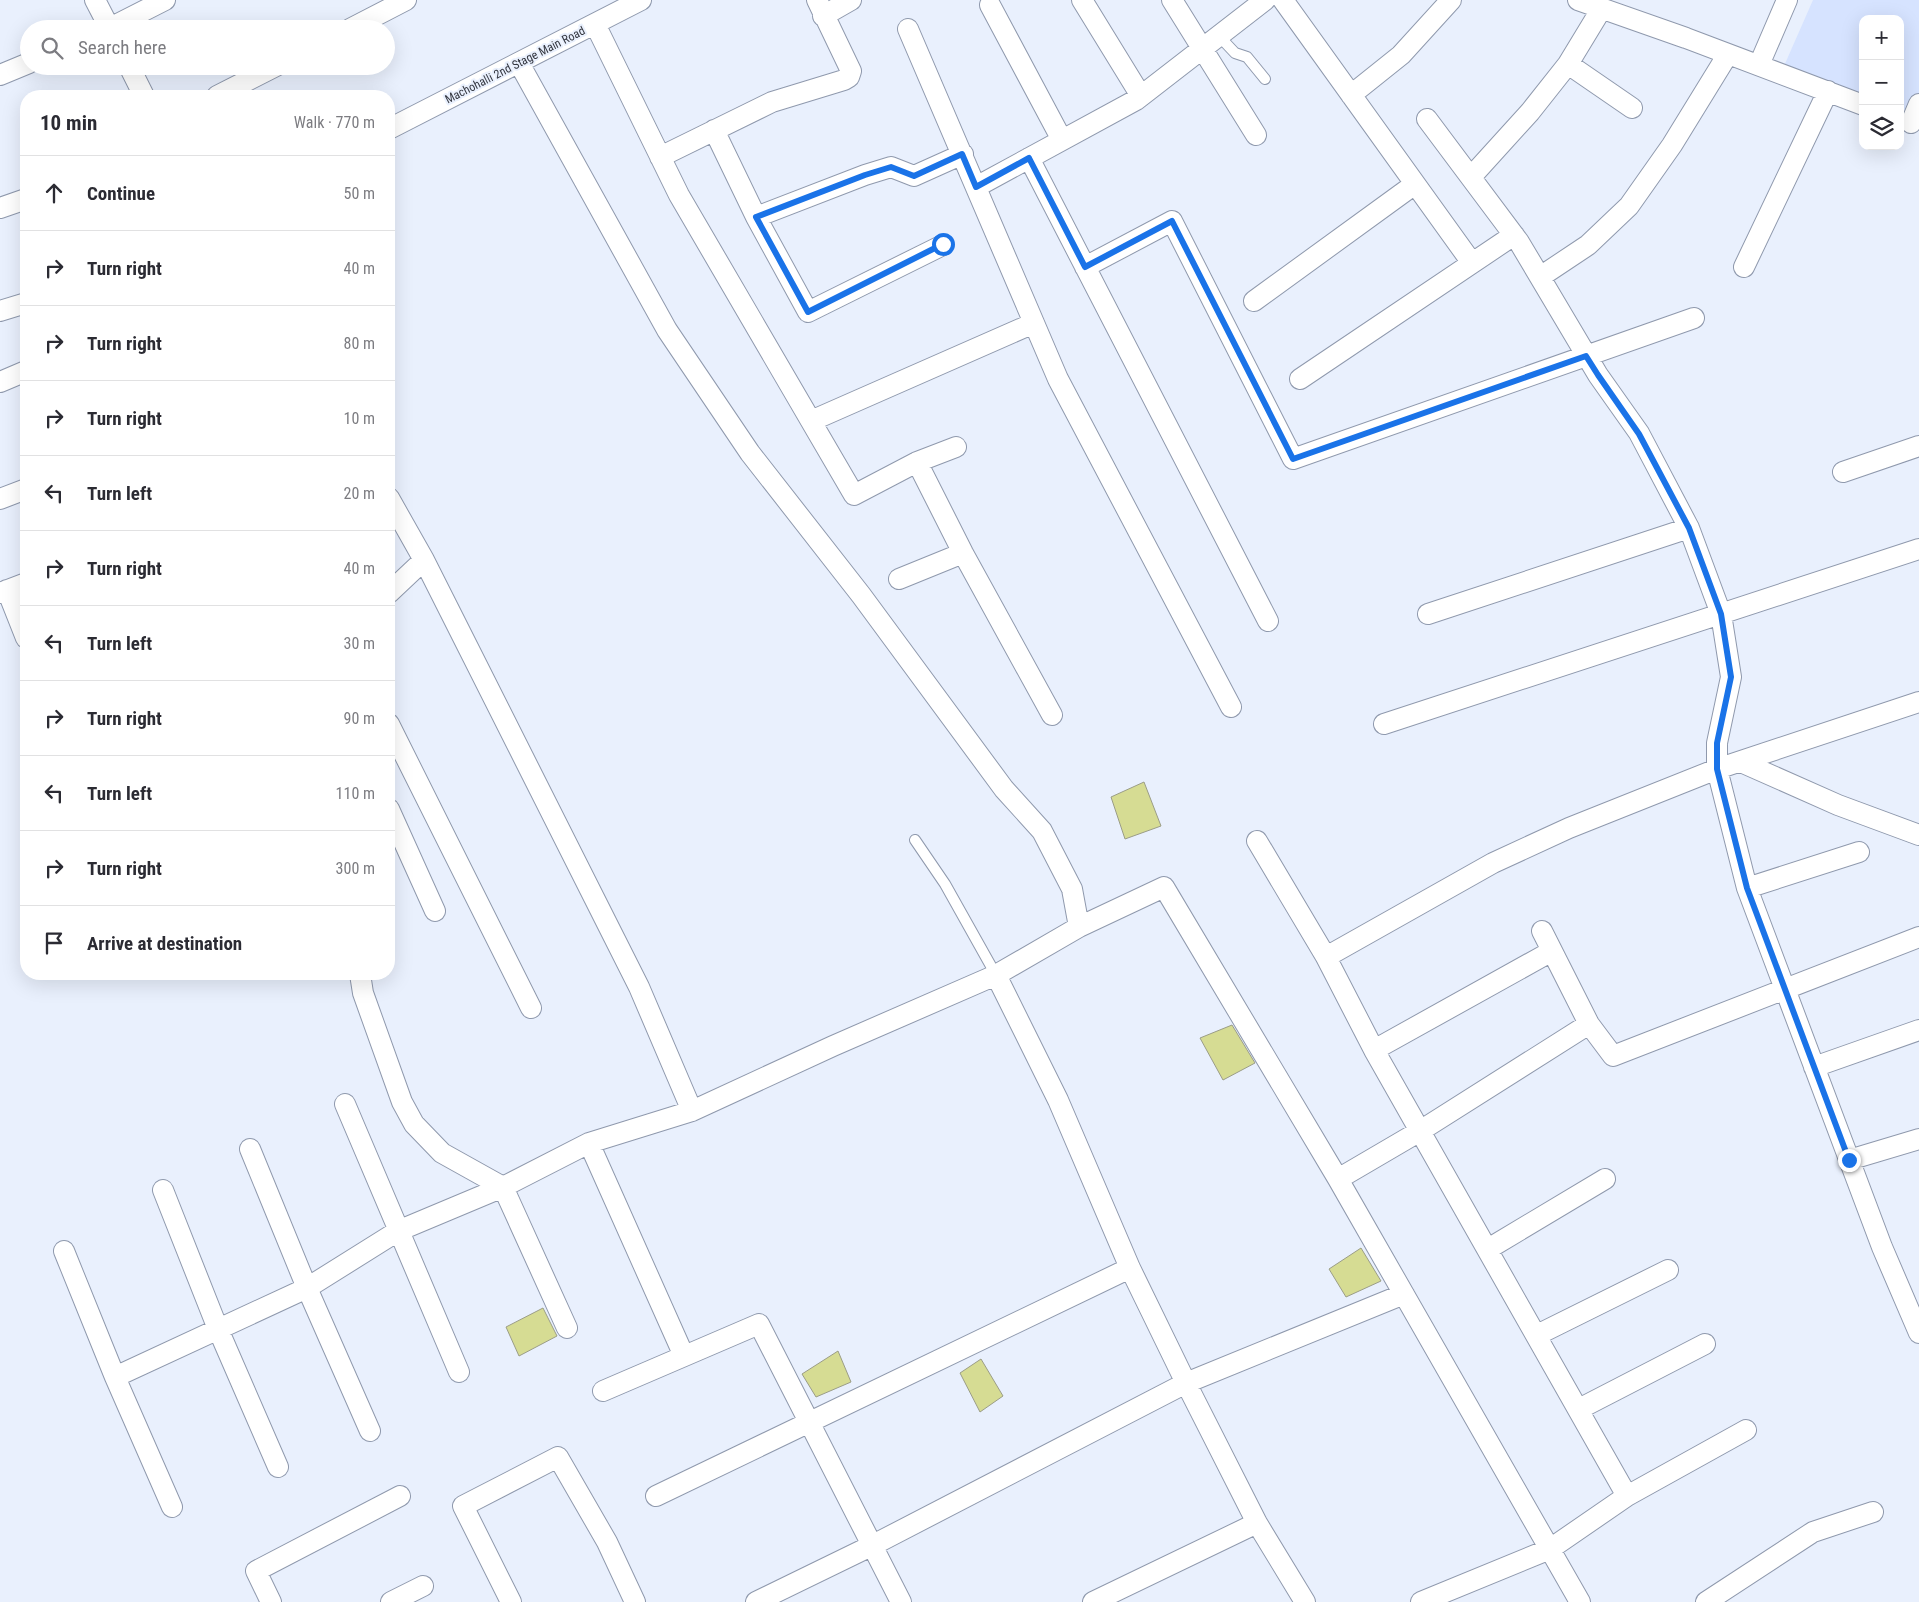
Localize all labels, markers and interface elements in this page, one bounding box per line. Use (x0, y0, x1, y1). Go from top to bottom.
map controls (1859, 15, 1904, 150)
button: + (1859, 15, 1904, 60)
search box (20, 20, 395, 75)
street label: Machohalli 2nd Stage Main Road (443, 24, 587, 106)
icon: search (38, 34, 66, 62)
text: Search here (78, 36, 166, 59)
button: − (1859, 60, 1904, 105)
button: layers (1859, 105, 1904, 150)
text: 10 min (40, 111, 97, 135)
text: Walk · 770 m (294, 113, 375, 132)
icon: ahead (40, 179, 68, 207)
text: Continue (87, 182, 155, 205)
text: 50 m (343, 184, 375, 203)
route start (932, 233, 955, 256)
icon: right (40, 254, 68, 282)
text: Turn right (87, 257, 162, 280)
text: 40 m (343, 259, 375, 278)
icon: right (40, 329, 68, 357)
text: Turn right (87, 332, 162, 355)
text: 80 m (343, 334, 375, 353)
icon: right (40, 404, 68, 432)
text: Turn right (87, 407, 162, 430)
text: 10 m (343, 409, 375, 428)
icon: left (40, 479, 68, 507)
text: Turn left (87, 482, 152, 505)
text: 20 m (343, 484, 375, 503)
icon: right (40, 554, 68, 582)
text: Turn right (87, 557, 162, 580)
text: 40 m (343, 559, 375, 578)
icon: left (40, 629, 68, 657)
text: Turn left (87, 632, 152, 655)
text: 30 m (343, 634, 375, 653)
icon: right (40, 704, 68, 732)
text: Turn right (87, 707, 162, 730)
text: 90 m (343, 709, 375, 728)
icon: left (40, 779, 68, 807)
text: Turn left (87, 782, 152, 805)
text: 110 m (336, 784, 375, 803)
icon: right (40, 854, 68, 882)
text: Turn right (87, 857, 162, 880)
text: 300 m (336, 859, 375, 878)
icon: arrive (40, 929, 68, 957)
text: Arrive at destination (87, 932, 242, 955)
route end (1838, 1149, 1861, 1172)

